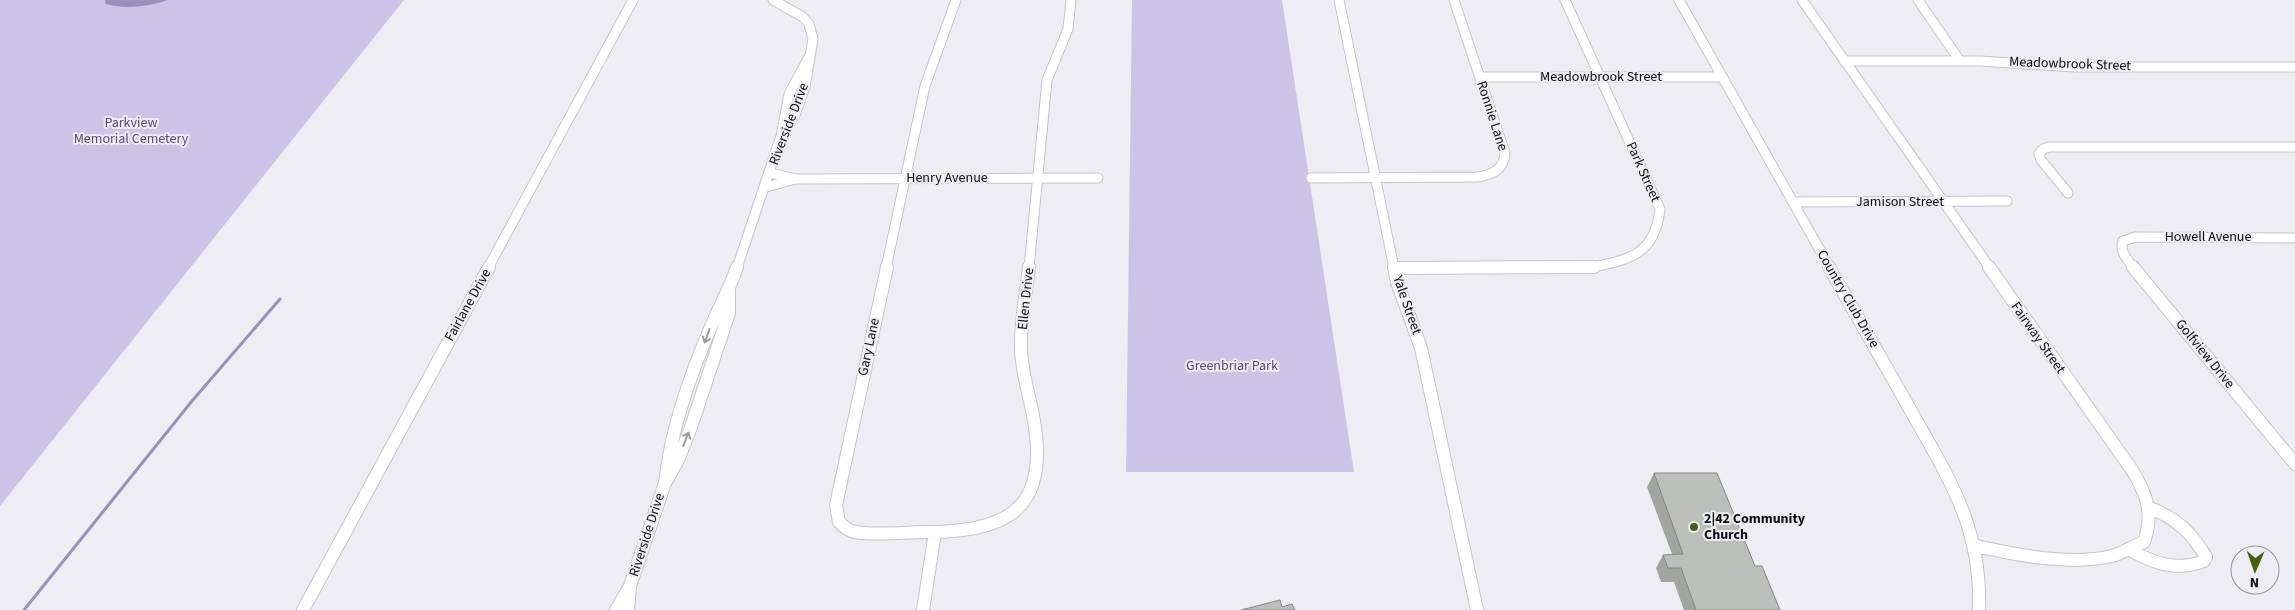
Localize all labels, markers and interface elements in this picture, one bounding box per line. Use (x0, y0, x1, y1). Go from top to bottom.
street label: Meadowbrook Street (2009, 52, 2131, 76)
street label: Meadowbrook Street (1540, 67, 1662, 87)
street label: Ronnie Lane (1471, 78, 1513, 154)
street label: Riverside Drive (764, 80, 814, 168)
park label: Parkview Memorial Cemetery (74, 113, 189, 149)
street label: Park Street (1621, 139, 1665, 206)
street label: Henry Avenue (906, 168, 988, 188)
street label: Jamison Street (1856, 192, 1944, 212)
street label: Howell Avenue (2165, 227, 2251, 247)
street label: Country Club Drive (1812, 246, 1884, 352)
street label: Fairlane Drive (440, 265, 496, 345)
street label: Ellen Drive (1013, 267, 1039, 331)
street label: Yale Street (1387, 272, 1426, 337)
street label: Fairway Street (2006, 298, 2070, 378)
street label: Golfview Drive (2171, 315, 2239, 393)
street label: Gary Lane (853, 316, 885, 378)
one-way arrow (702, 327, 711, 343)
park label: Greenbriar Park (1186, 356, 1278, 376)
one-way arrow (682, 432, 692, 447)
street label: Riverside Drive (624, 491, 670, 579)
place label: 2|42 Community Church (1704, 509, 1806, 545)
marker: 2|42 Community Church (1688, 521, 1700, 533)
north arrow (2230, 545, 2280, 595)
text: N (2250, 572, 2260, 592)

